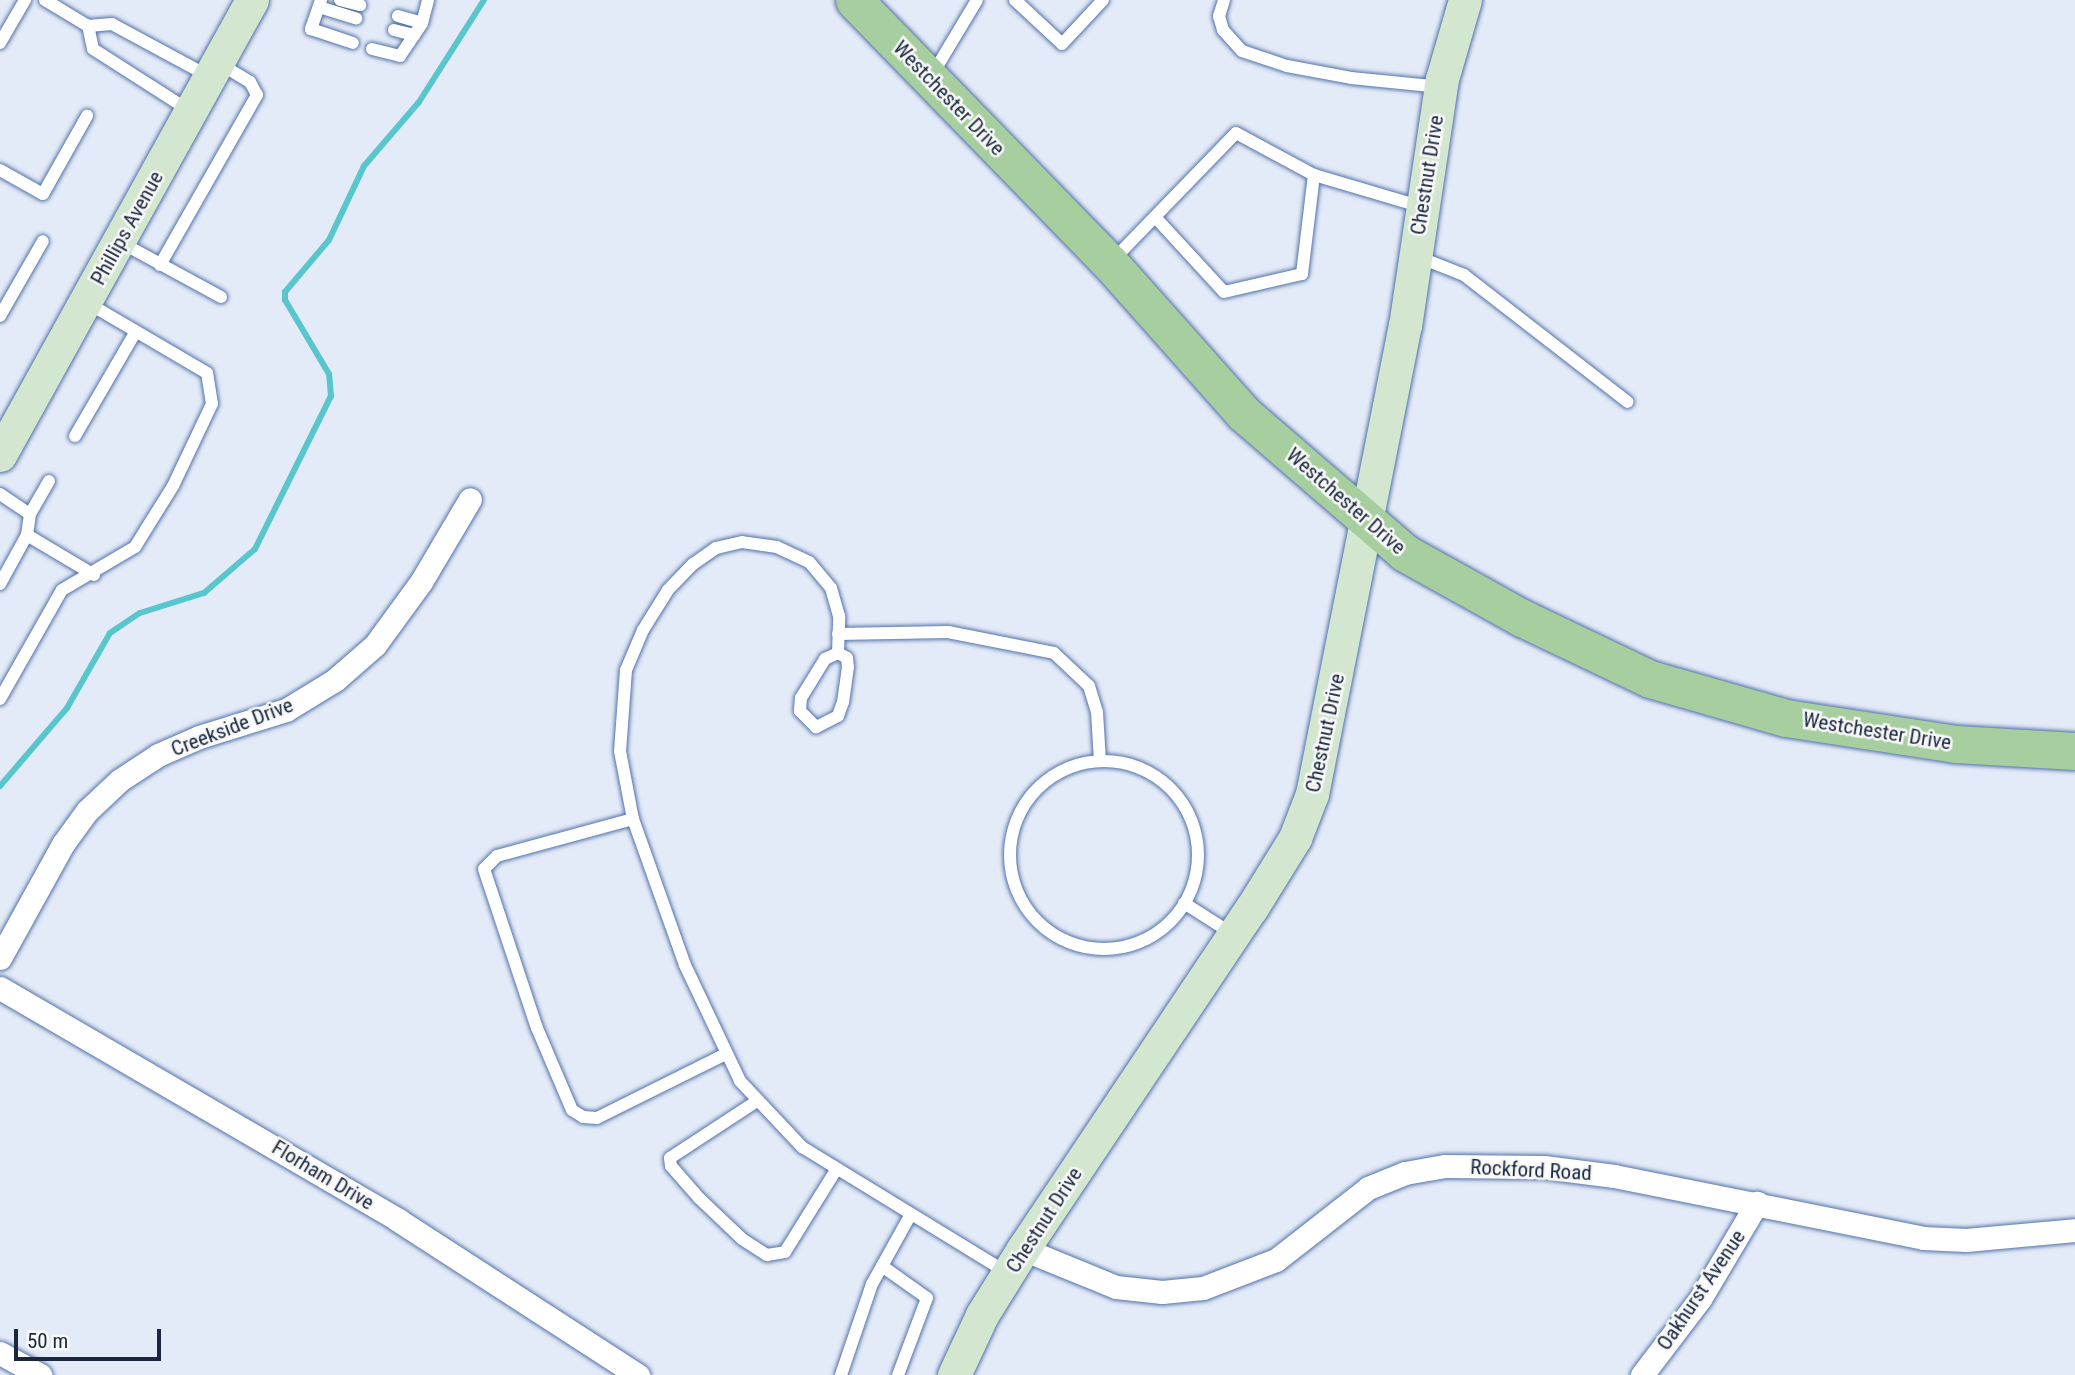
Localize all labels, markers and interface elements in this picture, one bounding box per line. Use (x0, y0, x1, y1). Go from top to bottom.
street label: Westchester Drive (888, 35, 1010, 161)
street label: Chestnut Drive (1405, 113, 1449, 237)
street label: Phillips Avenue (85, 167, 169, 289)
street label: Westchester Drive (1281, 442, 1411, 560)
street label: Chestnut Drive (1300, 671, 1350, 795)
street label: Creekside Drive (167, 692, 297, 762)
street label: Westchester Drive (1801, 707, 1953, 755)
street label: Florham Drive (267, 1135, 379, 1215)
street label: Rockford Road (1470, 1154, 1592, 1186)
street label: Chestnut Drive (1000, 1162, 1088, 1278)
street label: Oakhurst Avenue (1651, 1225, 1751, 1355)
scale bar (18, 1316, 164, 1360)
text: 50 m (27, 1329, 68, 1353)

